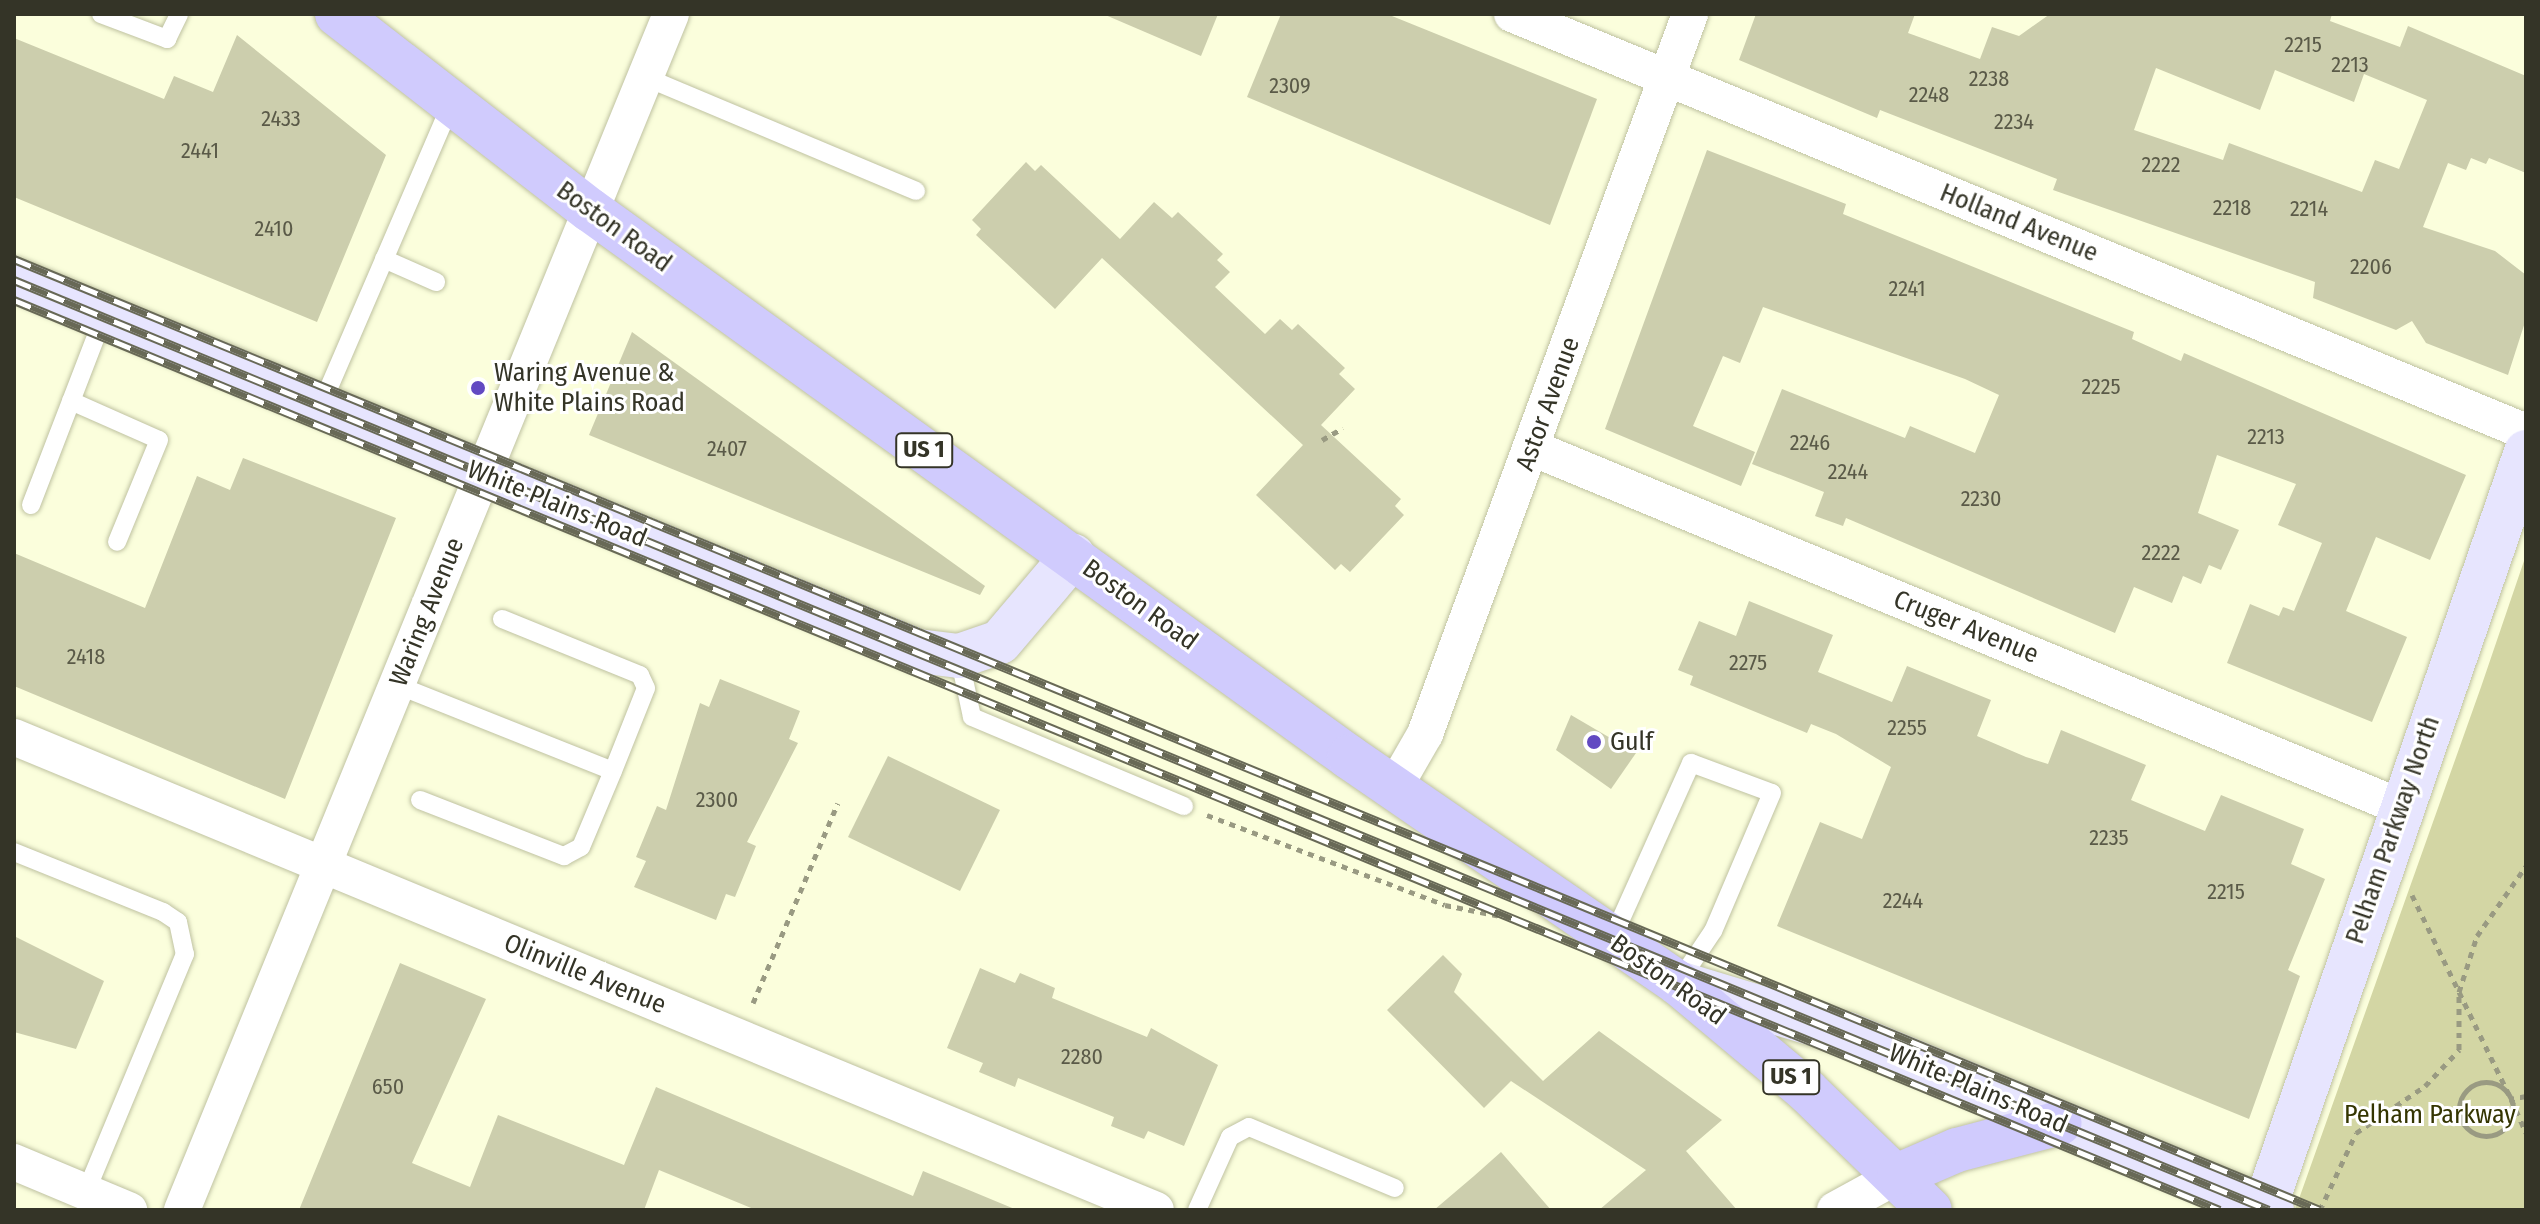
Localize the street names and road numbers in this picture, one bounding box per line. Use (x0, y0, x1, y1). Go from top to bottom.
street label: Boston Road (550, 175, 678, 279)
street label: Holland Avenue (1935, 177, 2103, 269)
street label: Astor Avenue (1509, 333, 1587, 475)
road number: US 1 (894, 430, 954, 470)
street label: White Plains Road (463, 454, 651, 554)
street label: Waring Avenue (383, 533, 471, 691)
street label: Boston Road (1076, 553, 1204, 657)
street label: Cruger Avenue (1889, 584, 2043, 670)
street label: Pelham Parkway North (2339, 712, 2447, 948)
street label: Olinville Avenue (499, 927, 671, 1021)
street label: Boston Road (1604, 928, 1732, 1032)
street label: White Plains Road (1884, 1037, 2072, 1141)
road number: US 1 (1761, 1057, 1821, 1097)

